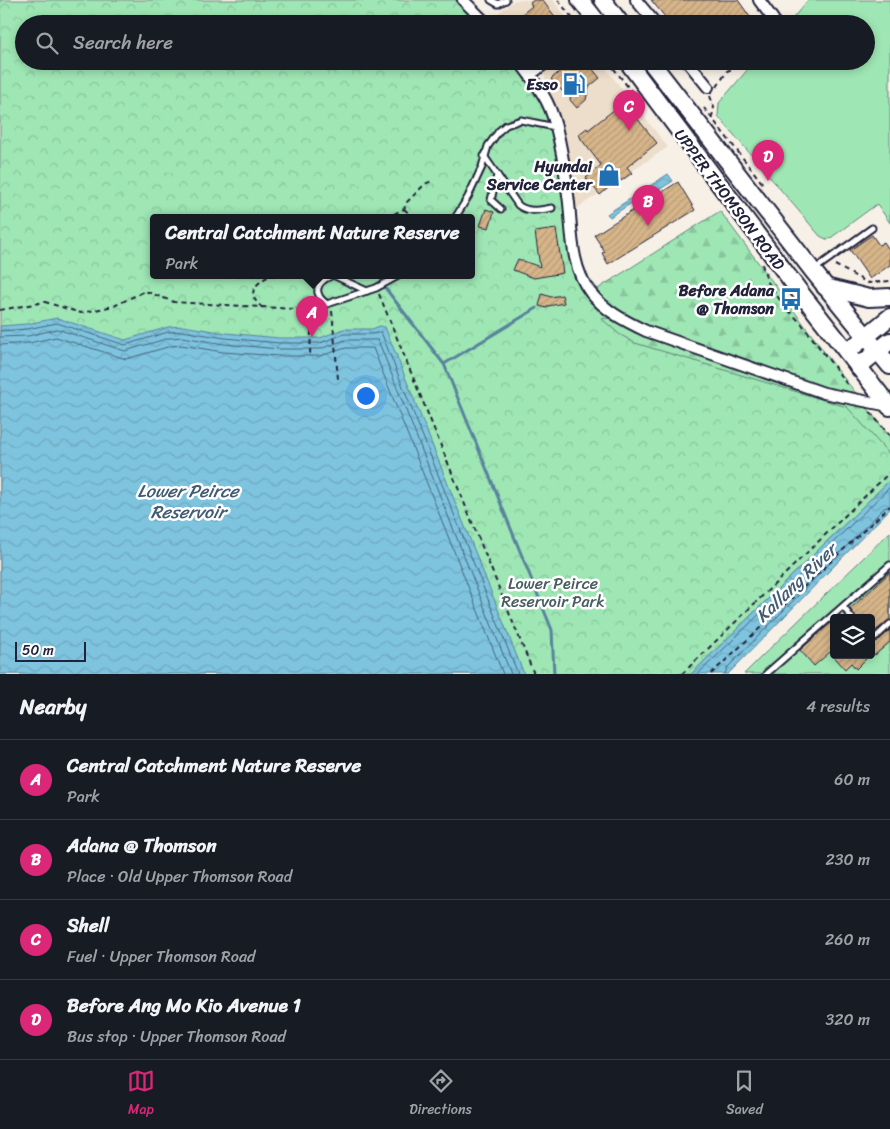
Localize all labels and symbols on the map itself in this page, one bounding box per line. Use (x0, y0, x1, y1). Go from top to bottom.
place label: Esso (526, 70, 559, 99)
fuel station icon: Esso (561, 71, 587, 97)
pin: C (613, 90, 645, 131)
street label: UPPER THOMSON ROAD (671, 125, 789, 273)
pin: D (752, 140, 784, 181)
place label: Hyundai Service Center (486, 152, 593, 199)
shop icon: Hyundai Service Center (596, 162, 622, 188)
pin: B (632, 185, 664, 226)
place label: Before Adana @ Thomson (678, 276, 775, 323)
bus stop icon: Before Adana @ Thomson (778, 286, 804, 312)
pin: A (296, 296, 328, 337)
your location (353, 383, 379, 409)
water label: Lower Peirce Reservoir (137, 475, 240, 528)
water label: Kallang River (748, 533, 847, 631)
park label: Lower Peirce Reservoir Park (501, 569, 605, 616)
scale bar (15, 639, 86, 662)

